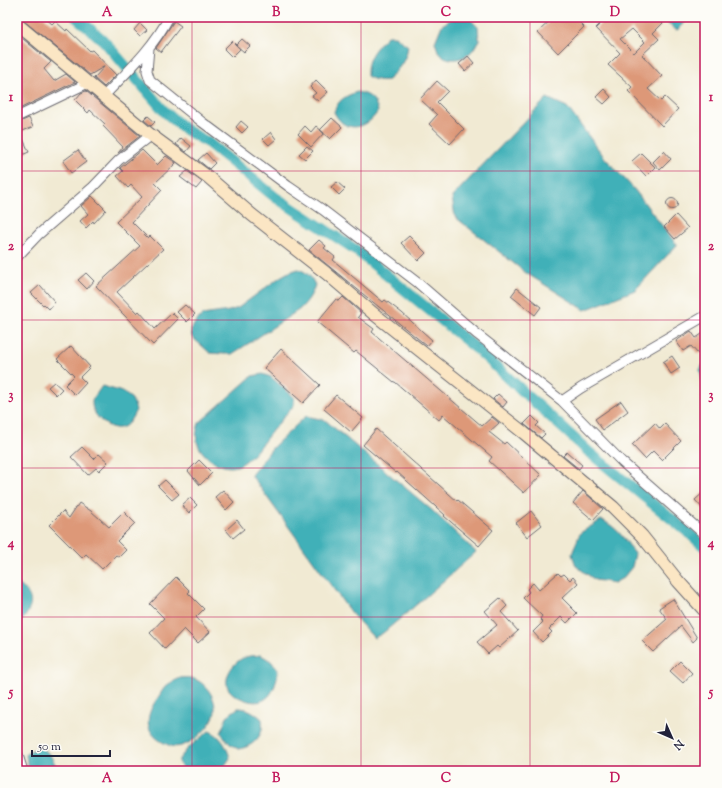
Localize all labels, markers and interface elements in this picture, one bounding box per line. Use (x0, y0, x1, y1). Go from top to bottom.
text: A (102, 4, 113, 22)
text: B (272, 4, 281, 22)
text: C (441, 4, 451, 22)
text: D (610, 4, 620, 22)
text: 1 (9, 89, 14, 107)
text: 1 (709, 89, 714, 107)
text: 2 (8, 238, 15, 256)
text: 2 (708, 238, 715, 256)
text: 3 (8, 387, 14, 405)
text: 3 (708, 387, 714, 405)
text: 4 (7, 535, 15, 553)
text: 4 (707, 535, 715, 553)
text: 5 (8, 684, 14, 702)
text: 5 (708, 684, 714, 702)
north arrow (652, 718, 692, 758)
scale bar (32, 732, 110, 758)
text: N (669, 735, 688, 753)
text: 50 m (37, 738, 61, 756)
text: A (102, 770, 113, 788)
text: B (272, 770, 281, 788)
text: C (441, 770, 451, 788)
text: D (610, 770, 620, 788)

